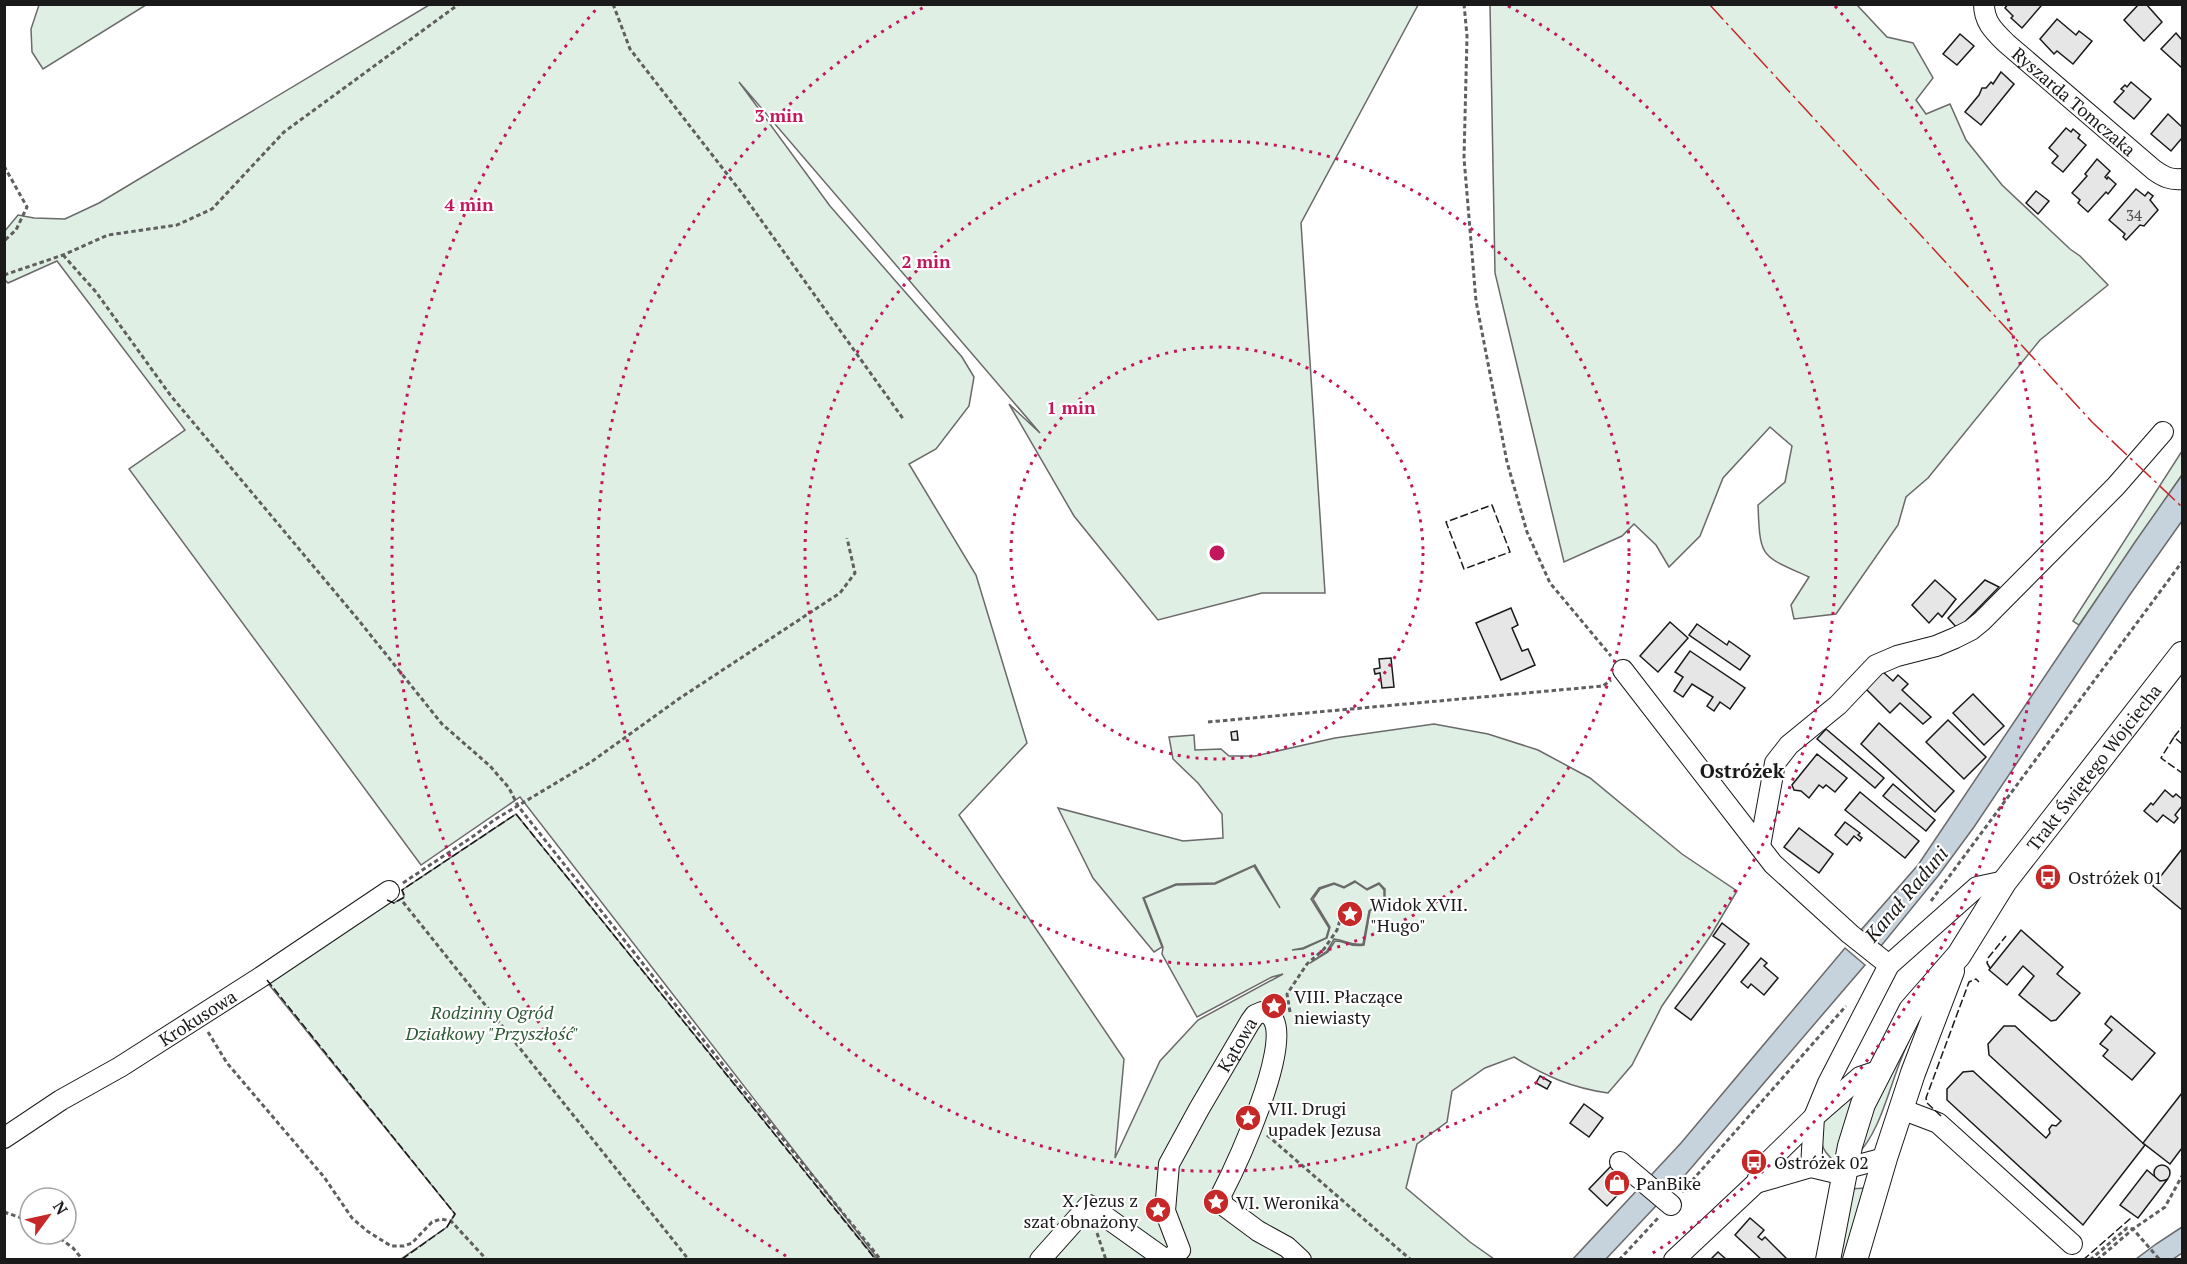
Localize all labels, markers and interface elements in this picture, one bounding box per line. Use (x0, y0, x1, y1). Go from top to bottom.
street label: Ryszarda Tomczaka (2007, 42, 2141, 161)
text: 3 min (754, 103, 804, 127)
text: 4 min (444, 192, 494, 216)
house number: 34 (2126, 205, 2142, 225)
text: 2 min (901, 249, 951, 273)
text: 1 min (1046, 395, 1096, 419)
centre of rings (1207, 543, 1227, 563)
street label: Trakt Świętego Wojciecha (2021, 679, 2166, 856)
district label: Ostróżek (1700, 757, 1785, 784)
water label: Kanał Raduni (1858, 840, 1954, 948)
bus stop icon: Ostróżek 01 (2033, 862, 2063, 892)
place label: Ostróżek 01 (2068, 865, 2163, 889)
place label: Widok XVII. "Hugo" (1370, 892, 1468, 937)
place icon: Widok XVII. "Hugo" (1335, 899, 1365, 929)
street label: Krokusowa (154, 984, 241, 1051)
place label: VIII. Płaczące niewiasty (1294, 984, 1403, 1029)
place icon: VIII. Płaczące niewiasty (1259, 991, 1289, 1021)
park label: Rodzinny Ogród Działkowy "Przyszłość" (405, 1000, 578, 1045)
street label: Kątowa (1211, 1013, 1262, 1076)
place label: VII. Drugi upadek Jezusa (1268, 1096, 1381, 1141)
place icon: VII. Drugi upadek Jezusa (1233, 1103, 1263, 1133)
bus stop icon: Ostróżek 02 (1739, 1147, 1769, 1177)
place label: Ostróżek 02 (1774, 1150, 1869, 1174)
shop icon: PanBike (1602, 1168, 1632, 1198)
place label: PanBike (1636, 1171, 1701, 1195)
north arrow (18, 1186, 78, 1246)
place icon: VI. Weronika (1201, 1187, 1231, 1217)
place label: X. Jezus z szat obnażony (1023, 1188, 1139, 1233)
place label: VI. Weronika (1236, 1190, 1339, 1214)
place icon: X. Jezus z szat obnażony (1143, 1195, 1173, 1225)
text: N (48, 1197, 73, 1219)

